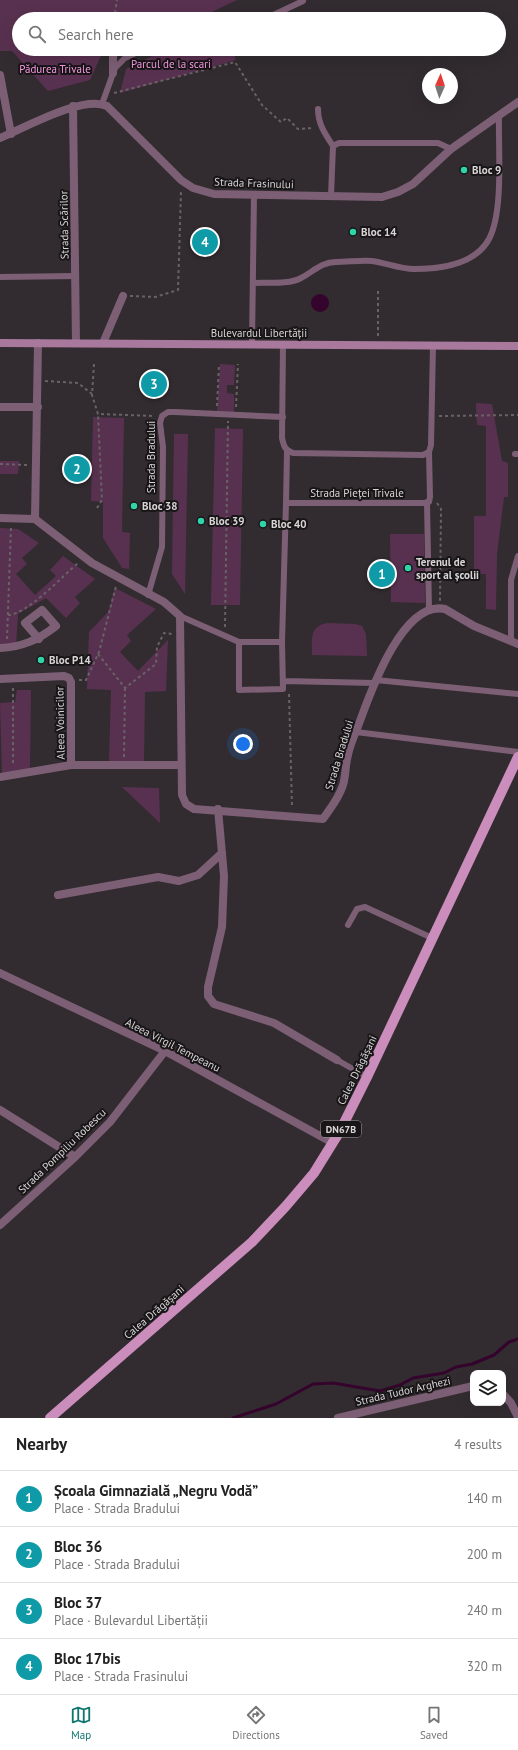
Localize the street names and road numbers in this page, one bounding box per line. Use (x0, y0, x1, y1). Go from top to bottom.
street label: Strada Frasinului (214, 175, 294, 191)
street label: Strada Scărilor (56, 190, 72, 260)
street label: Bulevardul Libertății (211, 326, 307, 340)
street label: Strada Bradului (144, 421, 158, 493)
street label: Strada Pieței Trivale (310, 486, 404, 500)
street label: Aleea Voinicilor (52, 686, 68, 760)
street label: Strada Bradului (322, 718, 356, 792)
street label: Aleea Virgil Tempeanu (123, 1015, 223, 1075)
street label: Calea Drăgășani (334, 1033, 380, 1107)
street label: Strada Pompiliu Robescu (15, 1105, 109, 1197)
road number: DN67B (321, 1121, 361, 1137)
street label: Calea Drăgășani (121, 1282, 187, 1342)
street label: Strada Tudor Arghezi (354, 1373, 452, 1409)

